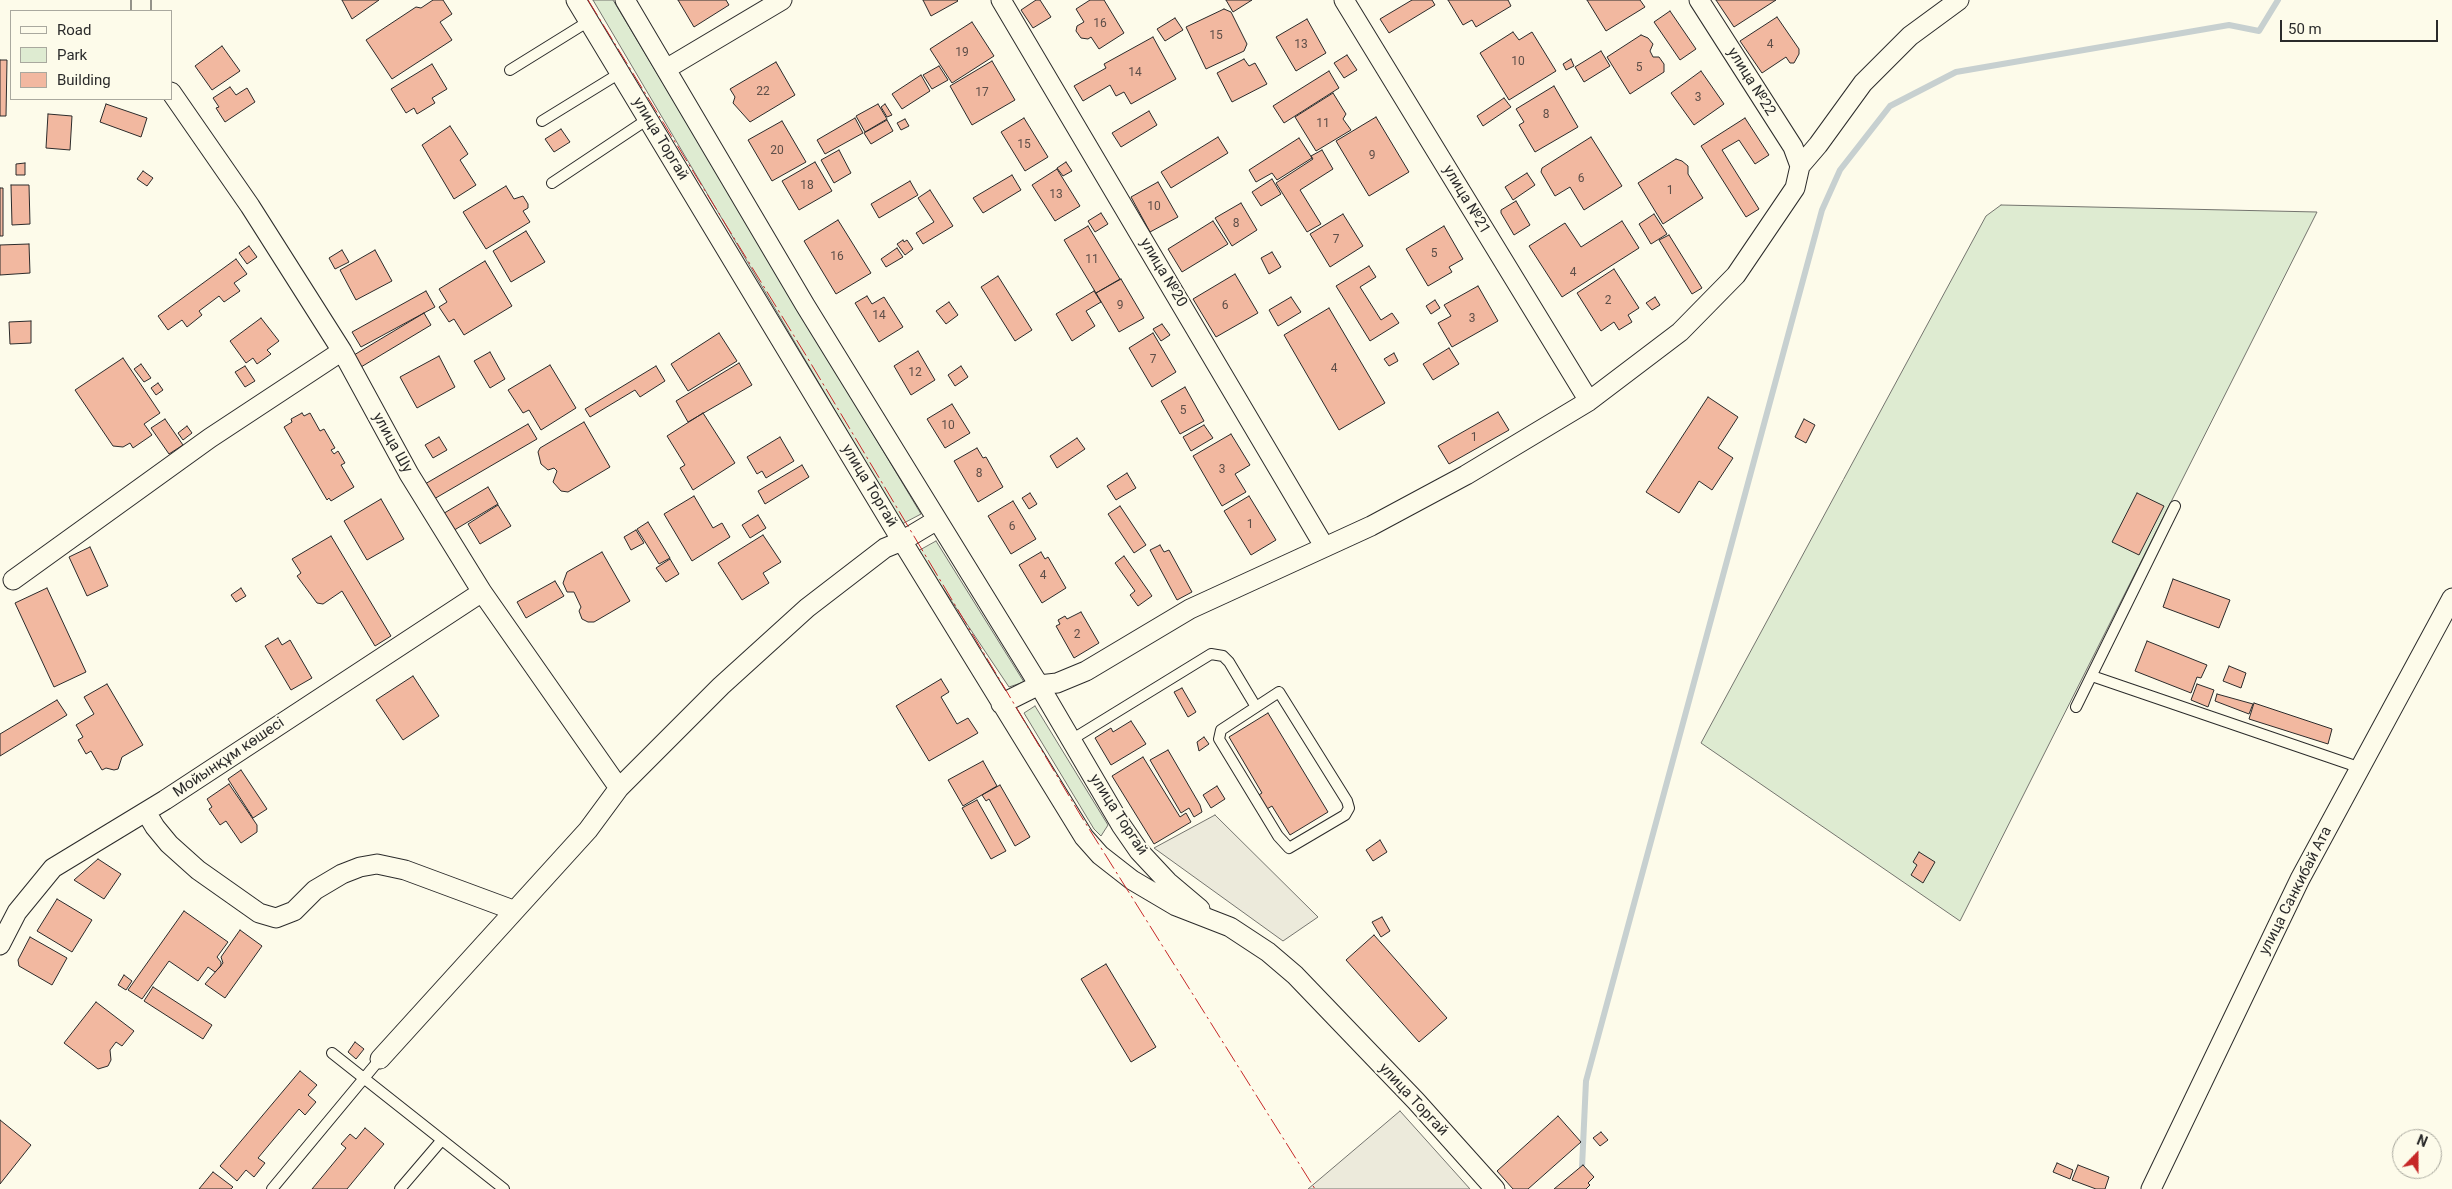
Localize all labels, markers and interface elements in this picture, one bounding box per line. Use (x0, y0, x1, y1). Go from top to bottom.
legend (10, 10, 172, 100)
scale bar (2282, 10, 2440, 42)
house number: 16 (1093, 17, 1107, 31)
text: 50 m (2288, 20, 2322, 38)
text: Road (57, 21, 91, 39)
house number: 15 (1209, 29, 1223, 43)
house number: 13 (1294, 38, 1308, 52)
house number: 4 (1767, 38, 1773, 52)
street label: улица №22 (1723, 45, 1779, 119)
text: Park (57, 46, 87, 64)
house number: 19 (955, 46, 969, 60)
house number: 10 (1511, 55, 1525, 69)
house number: 5 (1636, 61, 1642, 75)
house number: 14 (1128, 66, 1142, 80)
text: Building (57, 71, 111, 89)
house number: 22 (756, 85, 770, 99)
house number: 17 (975, 86, 989, 100)
house number: 3 (1695, 91, 1701, 105)
street label: улица Торгай (628, 94, 692, 184)
house number: 8 (1543, 108, 1549, 122)
house number: 11 (1316, 117, 1330, 131)
house number: 15 (1017, 138, 1031, 152)
house number: 20 (770, 144, 784, 158)
house number: 9 (1369, 149, 1375, 163)
street label: улица №21 (1438, 162, 1494, 238)
house number: 6 (1578, 172, 1584, 186)
house number: 18 (800, 179, 814, 193)
house number: 1 (1667, 184, 1673, 198)
house number: 13 (1049, 188, 1063, 202)
house number: 10 (1147, 200, 1161, 214)
house number: 8 (1233, 217, 1239, 231)
house number: 7 (1333, 233, 1339, 247)
street label: улица №20 (1135, 235, 1191, 311)
house number: 5 (1431, 247, 1437, 261)
house number: 16 (830, 250, 844, 264)
house number: 11 (1085, 253, 1099, 267)
house number: 4 (1570, 266, 1576, 280)
house number: 2 (1605, 294, 1611, 308)
house number: 9 (1117, 299, 1123, 313)
house number: 6 (1222, 299, 1228, 313)
house number: 14 (872, 309, 886, 323)
house number: 3 (1469, 312, 1475, 326)
house number: 7 (1150, 353, 1156, 367)
house number: 4 (1331, 362, 1337, 376)
house number: 12 (908, 366, 922, 380)
house number: 5 (1180, 404, 1186, 418)
street label: улица Шу (368, 410, 416, 476)
house number: 10 (941, 419, 955, 433)
house number: 1 (1471, 431, 1477, 445)
street label: улица Торгай (837, 441, 901, 531)
house number: 3 (1219, 463, 1225, 477)
house number: 8 (976, 467, 982, 481)
house number: 1 (1247, 518, 1253, 532)
house number: 6 (1009, 520, 1015, 534)
house number: 4 (1040, 569, 1046, 583)
house number: 2 (1074, 628, 1080, 642)
street label: Мойынқұм көшесі (170, 714, 288, 802)
street label: улица Торгай (1085, 771, 1151, 859)
street label: улица Санкибай Ата (2256, 824, 2336, 958)
street label: улица Торгай (1375, 1060, 1451, 1140)
north arrow (2392, 1129, 2442, 1179)
text: N (2415, 1132, 2430, 1150)

